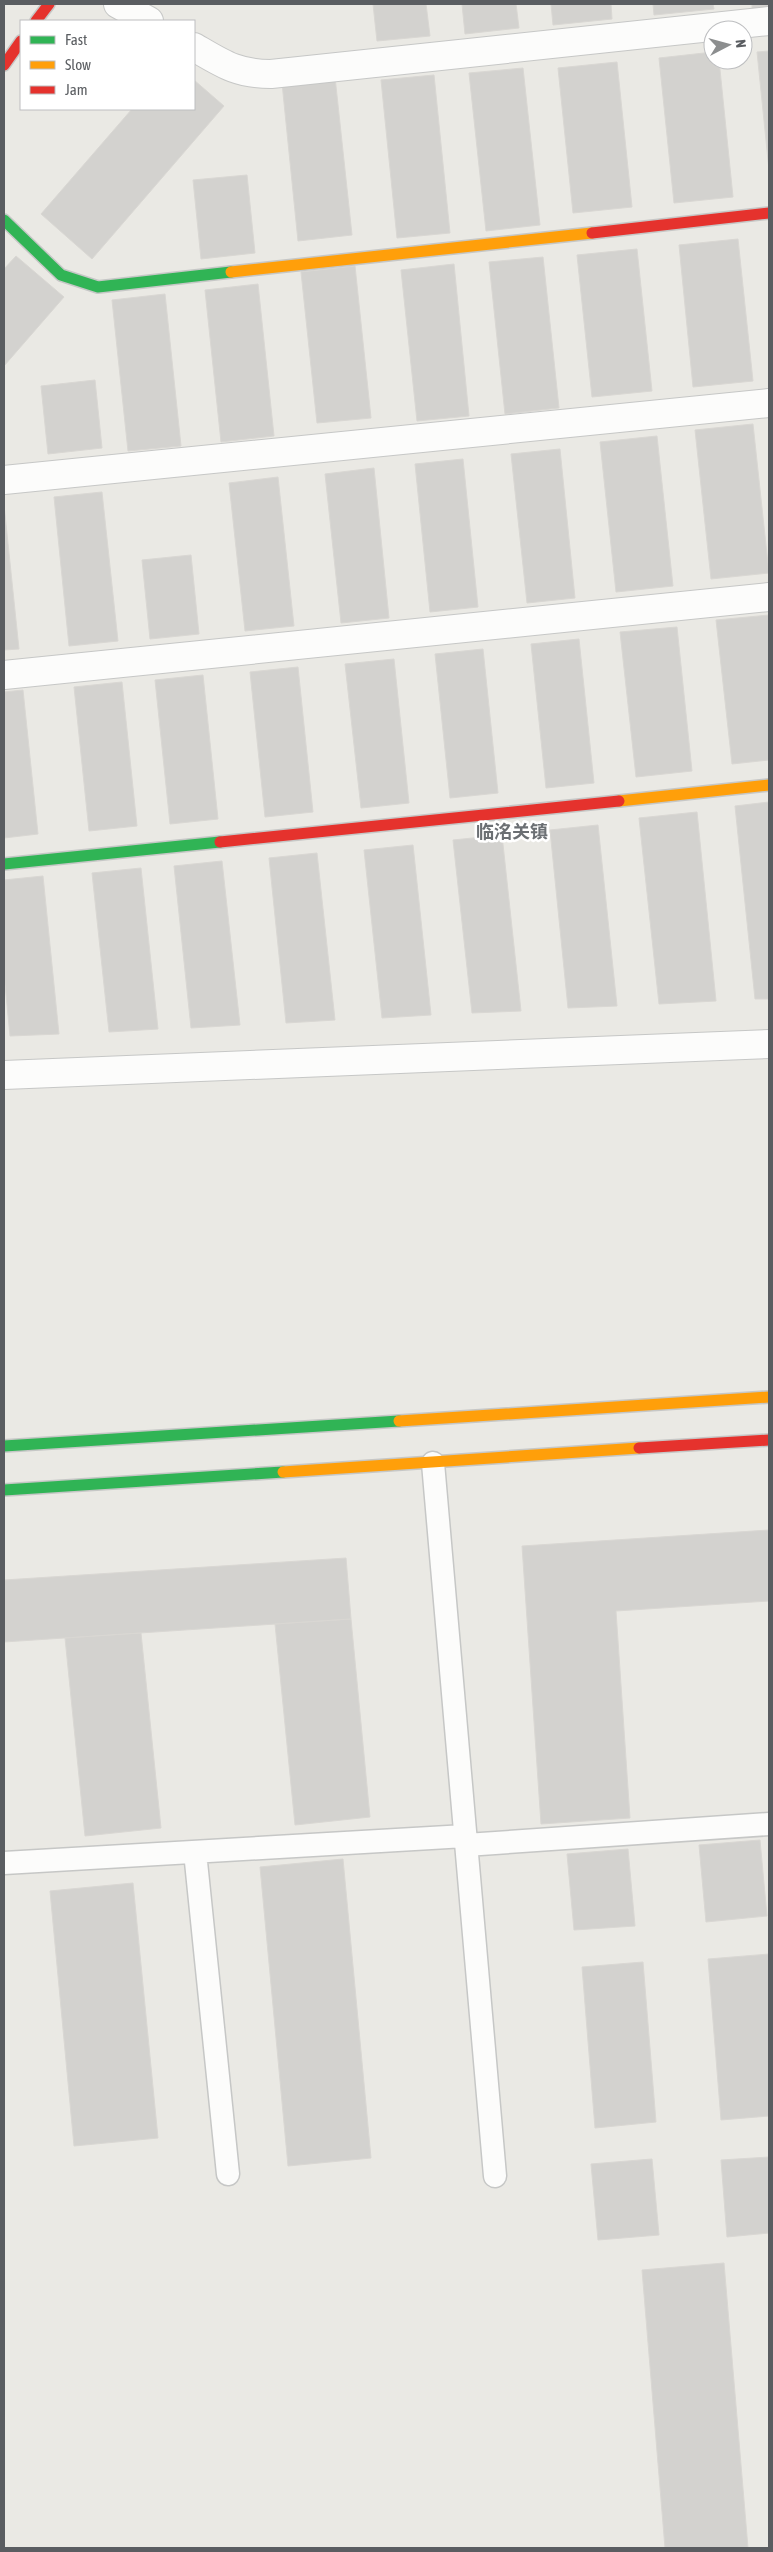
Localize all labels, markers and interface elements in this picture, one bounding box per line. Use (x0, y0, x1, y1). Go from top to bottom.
legend (20, 20, 195, 110)
north arrow (703, 20, 753, 70)
text: Fast (65, 31, 87, 48)
text: N (733, 39, 749, 49)
text: Slow (65, 56, 91, 73)
text: Jam (65, 81, 88, 98)
district label: 临洺关镇 (476, 821, 548, 842)

